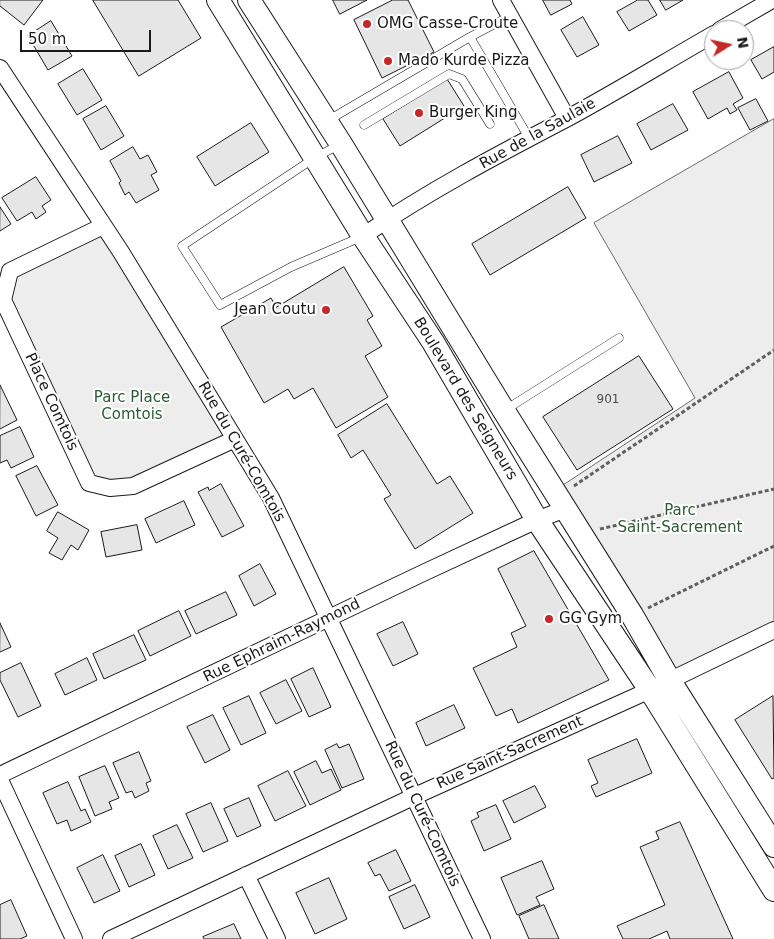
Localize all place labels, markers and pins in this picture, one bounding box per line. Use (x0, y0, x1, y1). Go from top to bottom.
place label: OMG Casse-Croute (377, 15, 518, 33)
marker: OMG Casse-Croute (361, 18, 373, 30)
place label: Mado Kurde Pizza (398, 52, 529, 70)
marker: Mado Kurde Pizza (382, 55, 394, 67)
place label: Burger King (429, 104, 517, 122)
marker: Burger King (413, 107, 425, 119)
place label: Jean Coutu (234, 301, 316, 319)
marker: Jean Coutu (320, 304, 332, 316)
place label: GG Gym (559, 610, 622, 628)
marker: GG Gym (543, 613, 555, 625)

